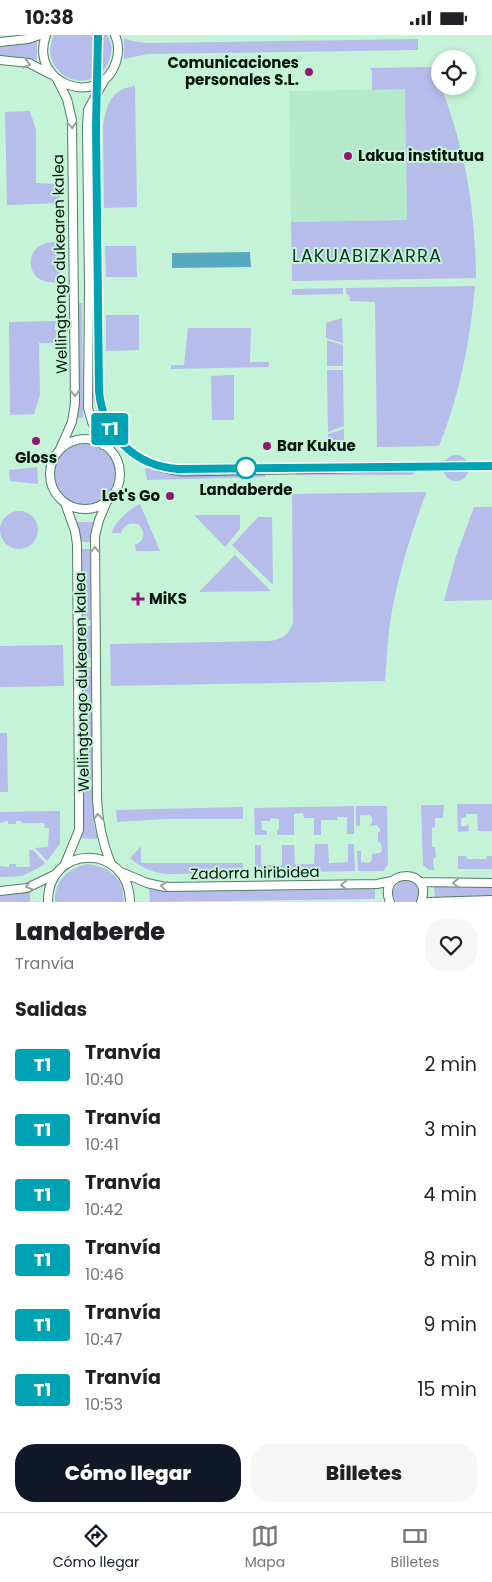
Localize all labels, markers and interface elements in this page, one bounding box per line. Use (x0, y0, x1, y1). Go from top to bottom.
text: 10:38 (25, 4, 74, 31)
map controls (431, 50, 476, 95)
button: locate (431, 50, 476, 95)
place label: Comunicaciones personales S.L. (167, 52, 299, 90)
one-way arrow (22, 58, 31, 68)
marker: Comunicaciones personales S.L. (303, 66, 315, 78)
one-way arrow (67, 121, 78, 129)
place label: Lakua institutua (358, 145, 484, 166)
marker: Lakua institutua (342, 150, 354, 162)
street label: Wellingtongo dukearen kalea (47, 154, 72, 374)
district label: LAKUABIZKARRA (292, 243, 442, 268)
one-way arrow (70, 389, 80, 397)
line badge: T1 (88, 413, 132, 445)
text: T1 (101, 416, 119, 441)
marker: Gloss (30, 435, 42, 447)
place label: Bar Kukue (277, 435, 356, 456)
marker: Bar Kukue (261, 440, 273, 452)
place label: Gloss (15, 447, 57, 468)
marker: Landaberde (235, 457, 257, 479)
place label: Landaberde (199, 479, 293, 500)
place label: Let's Go (102, 485, 160, 506)
marker: Let's Go (164, 490, 176, 502)
one-way arrow (90, 545, 100, 553)
street label: Wellingtongo dukearen kalea (69, 572, 94, 792)
place label: MiKS (149, 588, 187, 609)
marker: MiKS (131, 592, 145, 606)
one-way arrow (92, 813, 103, 821)
street label: Zadorra hiribidea (190, 861, 320, 884)
one-way arrow (452, 878, 460, 888)
one-way arrow (340, 880, 348, 890)
one-way arrow (25, 881, 34, 891)
one-way arrow (160, 882, 168, 892)
text: Landaberde (15, 915, 165, 948)
button: heart (425, 919, 477, 971)
text: Tranvía (15, 952, 74, 975)
text: Salidas (15, 996, 87, 1023)
text: Tranvía (85, 1039, 161, 1066)
text: 2 min (425, 1051, 477, 1078)
text: T1 (34, 1052, 51, 1077)
text: 10:40 (85, 1068, 124, 1091)
text: Tranvía (85, 1104, 161, 1131)
text: 3 min (424, 1116, 477, 1143)
text: T1 (34, 1117, 51, 1142)
text: 10:41 (85, 1133, 119, 1156)
text: Tranvía (85, 1169, 161, 1196)
text: 4 min (424, 1181, 477, 1208)
text: T1 (34, 1182, 51, 1207)
text: 10:42 (85, 1198, 123, 1221)
text: Tranvía (85, 1234, 161, 1261)
text: 8 min (424, 1246, 477, 1273)
text: T1 (34, 1247, 51, 1272)
text: 10:46 (85, 1263, 124, 1286)
text: Tranvía (85, 1299, 161, 1326)
text: 9 min (424, 1311, 477, 1338)
text: T1 (34, 1312, 51, 1337)
text: 10:47 (85, 1328, 122, 1351)
text: Tranvía (85, 1364, 161, 1391)
text: 15 min (418, 1376, 477, 1403)
text: T1 (34, 1377, 51, 1402)
text: 10:53 (85, 1393, 123, 1416)
button: Cómo llegar (15, 1444, 241, 1502)
button: Billetes (251, 1444, 477, 1502)
tab: Cómo llegar (53, 1522, 139, 1573)
tab: Mapa (245, 1522, 285, 1573)
tab: Billetes (391, 1522, 439, 1573)

